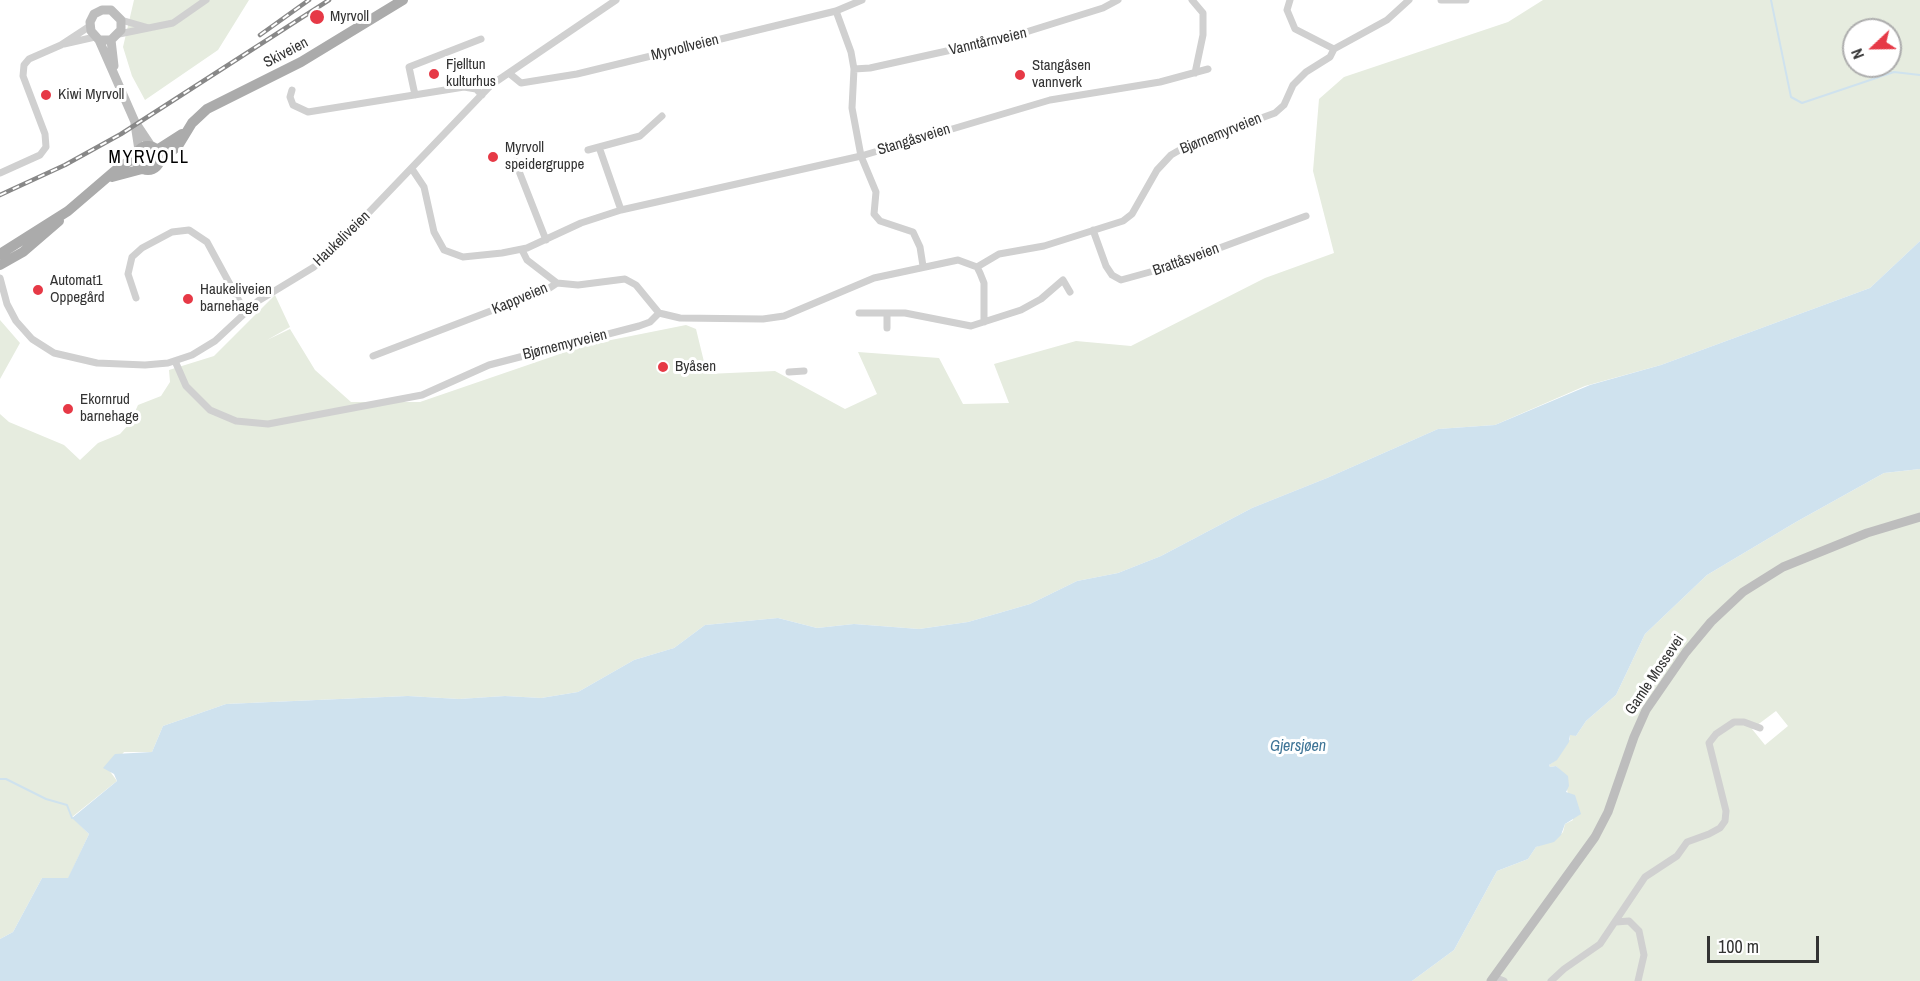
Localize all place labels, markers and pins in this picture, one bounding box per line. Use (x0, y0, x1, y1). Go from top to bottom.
marker: Myrvoll (308, 8, 326, 26)
place label: Myrvoll (330, 8, 369, 26)
place label: Fjelltun kulturhus (446, 56, 496, 91)
place label: Stangåsen vannverk (1032, 57, 1091, 92)
marker: Fjelltun kulturhus (427, 67, 441, 81)
marker: Stangåsen vannverk (1013, 68, 1027, 82)
place label: Kiwi Myrvoll (58, 86, 124, 104)
marker: Kiwi Myrvoll (39, 88, 53, 102)
place label: Myrvoll speidergruppe (505, 139, 584, 174)
marker: Myrvoll speidergruppe (486, 150, 500, 164)
place label: Automat1 Oppegård (50, 272, 105, 307)
place label: Haukeliveien barnehage (200, 281, 272, 316)
marker: Automat1 Oppegård (31, 283, 45, 297)
marker: Haukeliveien barnehage (181, 292, 195, 306)
place label: Byåsen (675, 358, 716, 376)
marker: Byåsen (656, 360, 670, 374)
place label: Ekornrud barnehage (80, 391, 139, 426)
marker: Ekornrud barnehage (61, 402, 75, 416)

